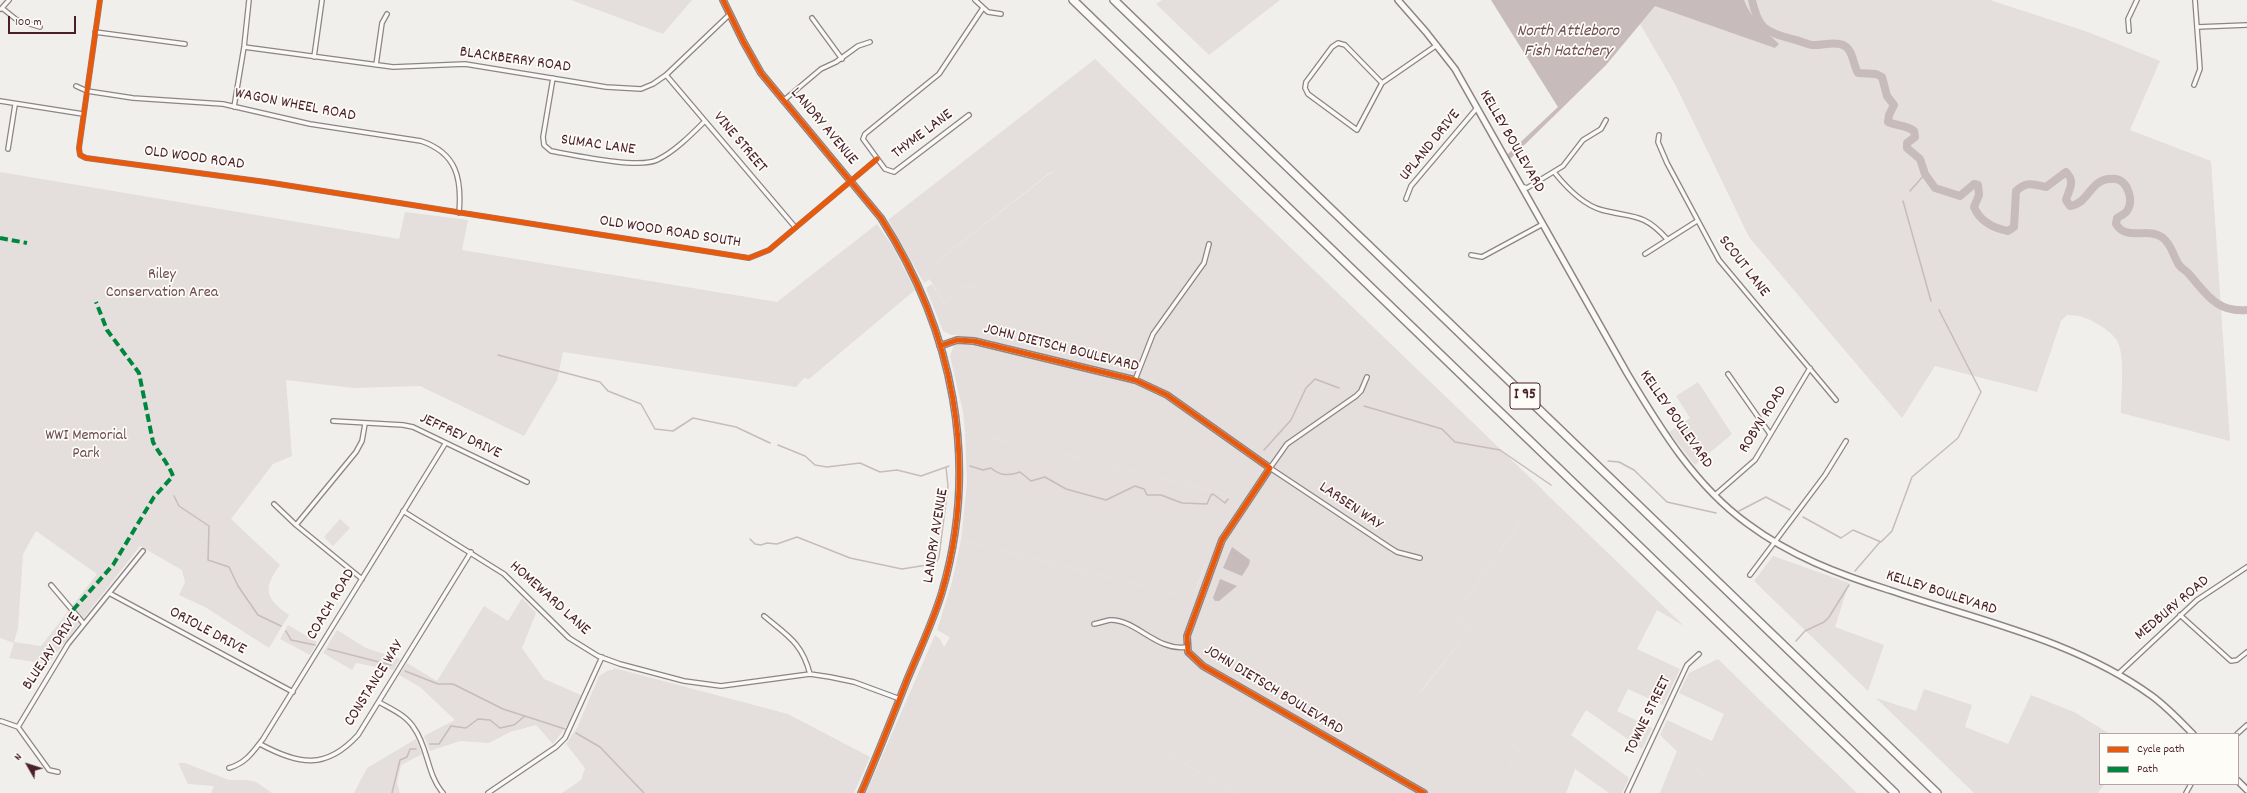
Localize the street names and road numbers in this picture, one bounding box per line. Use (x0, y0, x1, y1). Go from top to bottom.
street label: BLACKBERRY ROAD (458, 44, 572, 78)
street label: LANDRY AVENUE (785, 84, 861, 170)
street label: WAGON WHEEL ROAD (233, 85, 357, 127)
street label: KELLEY BOULEVARD (1474, 87, 1548, 197)
street label: THYME LANE (889, 106, 957, 164)
street label: UPLAND DRIVE (1396, 107, 1466, 185)
street label: VINE STREET (708, 109, 770, 177)
street label: SUMAC LANE (560, 131, 636, 161)
street label: OLD WOOD ROAD (143, 142, 245, 176)
street label: OLD WOOD ROAD SOUTH (598, 212, 742, 254)
street label: SCOUT LANE (1713, 233, 1773, 301)
street label: JOHN DIETSCH BOULEVARD (981, 320, 1141, 378)
street label: KELLEY BOULEVARD (1634, 367, 1716, 473)
road number: I 95 (1510, 383, 1540, 409)
street label: ROBYN ROAD (1736, 383, 1792, 457)
street label: JEFFREY DRIVE (416, 410, 504, 464)
street label: LARSEN WAY (1314, 479, 1386, 535)
street label: LANDRY AVENUE (920, 487, 954, 585)
street label: HOMEWARD LANE (505, 558, 593, 640)
street label: COACH ROAD (303, 566, 361, 644)
street label: KELLEY BOULEVARD (1883, 567, 1999, 621)
street label: MEDBURY ROAD (2132, 572, 2214, 646)
street label: ORIOLE DRIVE (165, 604, 249, 660)
street label: BLUEJAY DRIVE (19, 610, 85, 694)
street label: CONSTANCE WAY (341, 637, 409, 731)
street label: JOHN DIETSCH BOULEVARD (1200, 642, 1346, 740)
street label: TOWNE STREET (1622, 673, 1676, 759)

